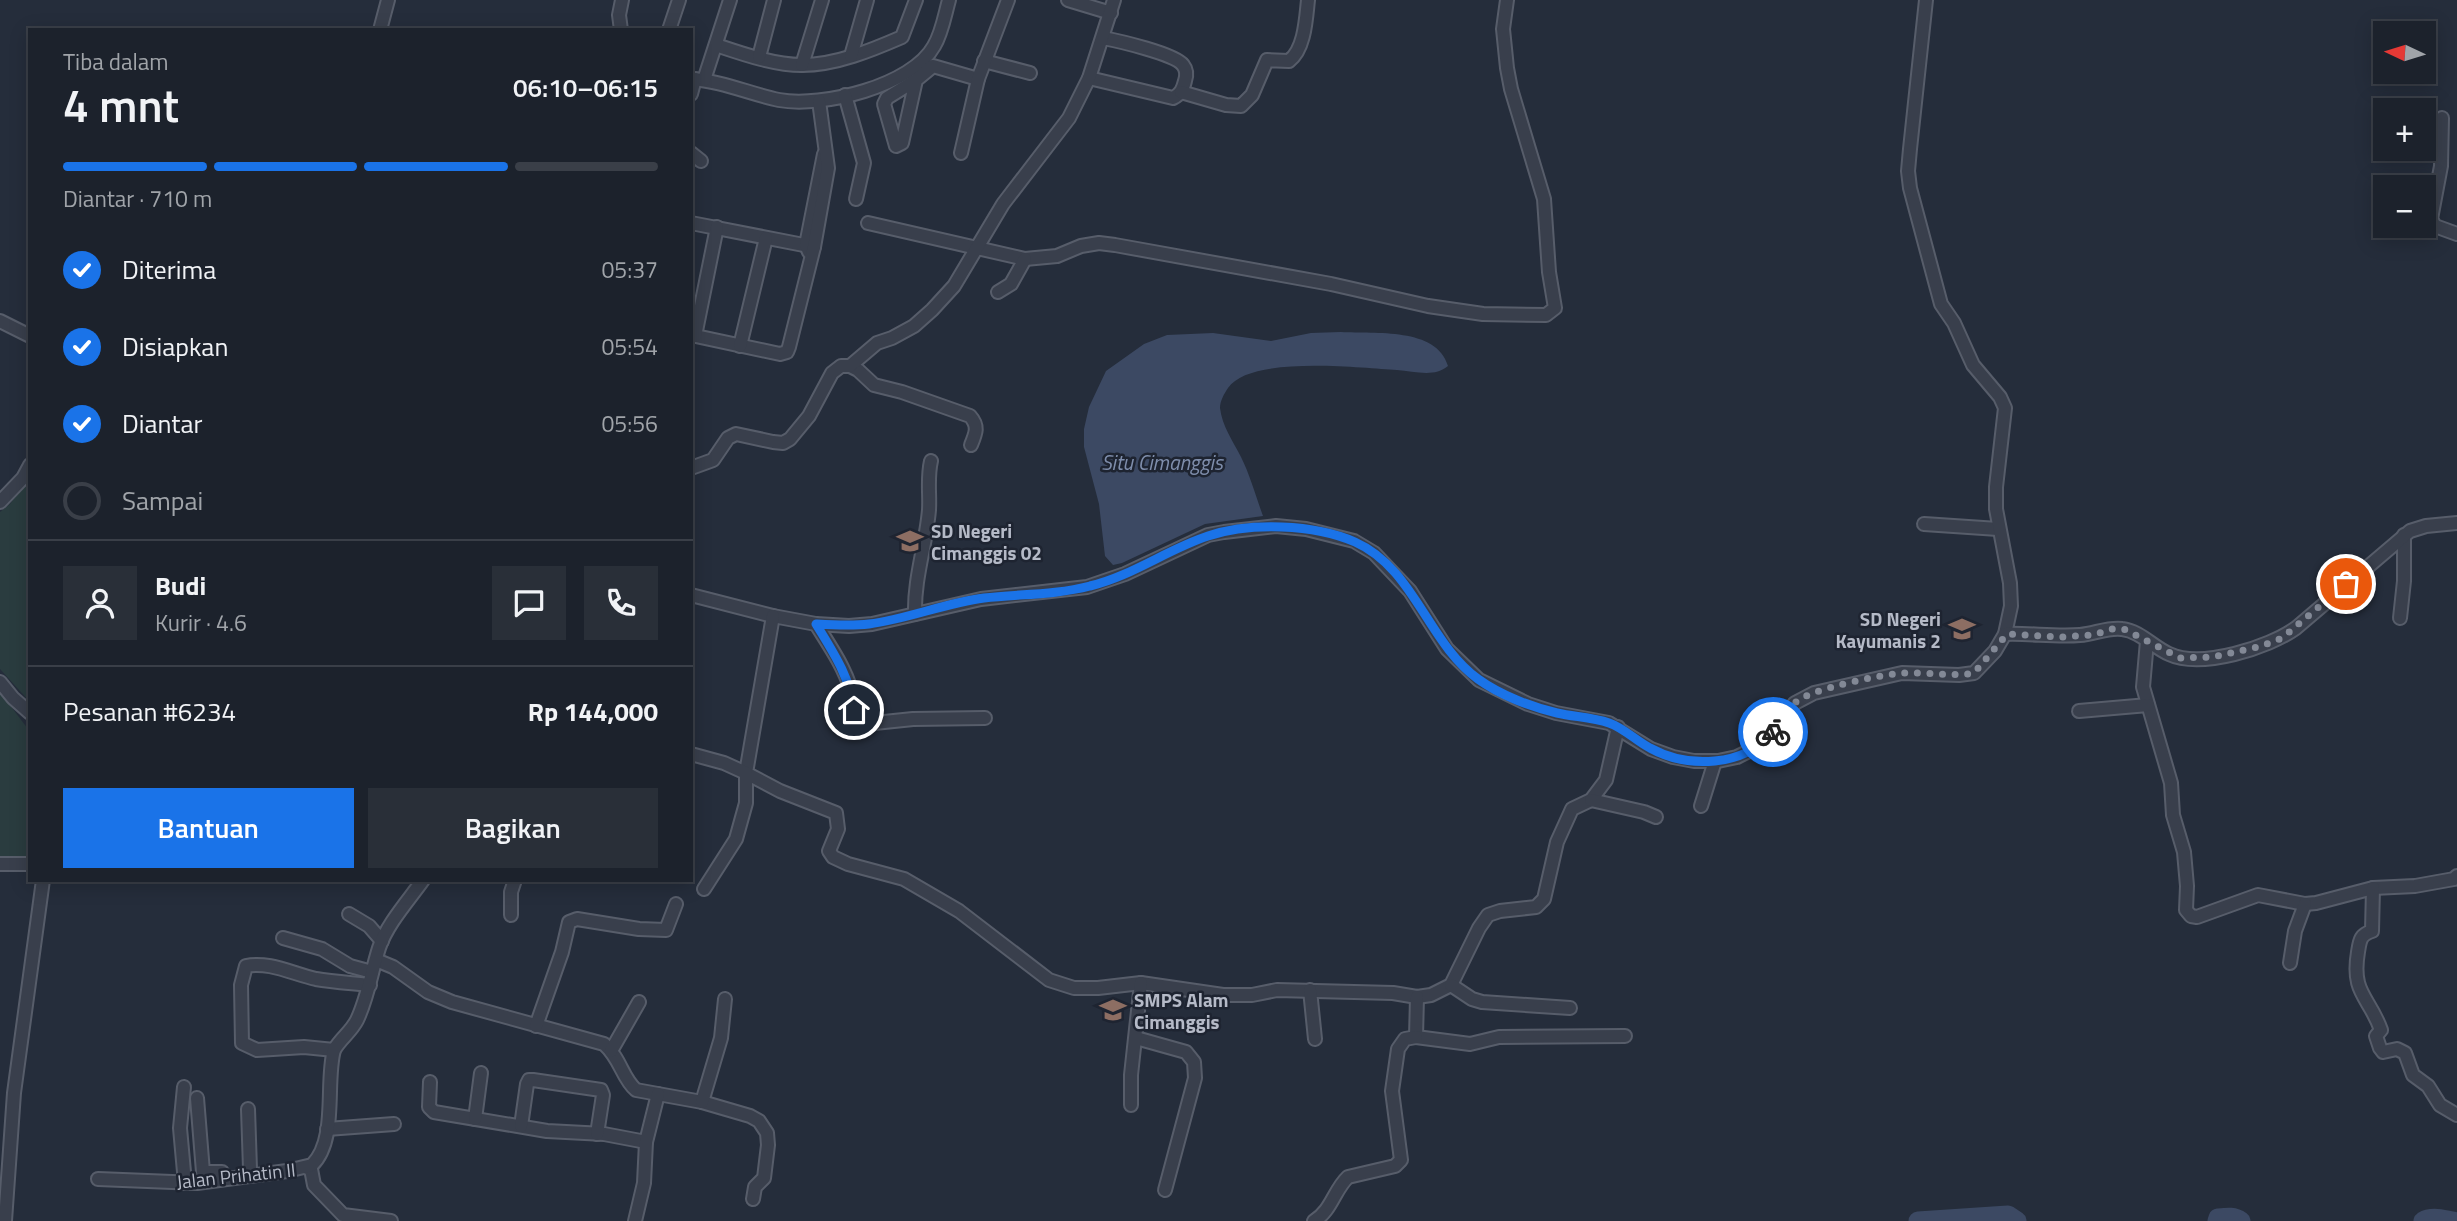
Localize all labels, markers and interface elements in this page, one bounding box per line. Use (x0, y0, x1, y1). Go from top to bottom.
north arrow (2373, 21, 2436, 84)
map controls (2373, 21, 2436, 238)
text: Tiba dalam (63, 44, 169, 79)
text: 06:10–06:15 (513, 68, 658, 107)
text: 4 mnt (63, 70, 179, 140)
button: + (2373, 98, 2436, 161)
button: − (2373, 175, 2436, 238)
text: Diantar · 710 m (63, 181, 212, 216)
text: Diterima (122, 250, 216, 289)
icon: check (63, 251, 101, 289)
text: 05:37 (601, 252, 658, 287)
text: Disiapkan (122, 327, 228, 366)
icon: check (63, 328, 101, 366)
text: 05:54 (601, 329, 658, 364)
text: Diantar (122, 404, 203, 443)
icon: check (63, 405, 101, 443)
text: 05:56 (601, 406, 658, 441)
water label: Situ Cimanggis (1101, 446, 1225, 478)
text: Sampai (122, 481, 203, 520)
place label: SD Negeri Cimanggis 02 (931, 516, 1042, 567)
school or university icon: SD Negeri Cimanggis 02 (895, 526, 925, 556)
pin (2316, 554, 2376, 614)
icon: bag (2327, 565, 2365, 603)
button: person (63, 566, 137, 640)
text: Budi (155, 566, 206, 605)
button: chat (492, 566, 566, 640)
button: phone (584, 566, 658, 640)
place label: SD Negeri Kayumanis 2 (1835, 604, 1941, 655)
text: Kurir · 4.6 (155, 605, 247, 640)
school or university icon: SD Negeri Kayumanis 2 (1947, 614, 1977, 644)
pin (824, 680, 884, 740)
icon: home (835, 691, 873, 729)
text: Pesanan #6234 (63, 692, 236, 731)
text: Rp 144,000 (528, 692, 658, 731)
courier (1738, 697, 1808, 767)
icon: bike (1754, 713, 1792, 751)
button: Bantuan (63, 788, 354, 868)
button: Bagikan (368, 788, 658, 868)
place label: SMPS Alam Cimanggis (1134, 985, 1229, 1036)
school or university icon: SMPS Alam Cimanggis (1098, 995, 1128, 1025)
street label: Jalan Prihatin II (175, 1154, 297, 1196)

